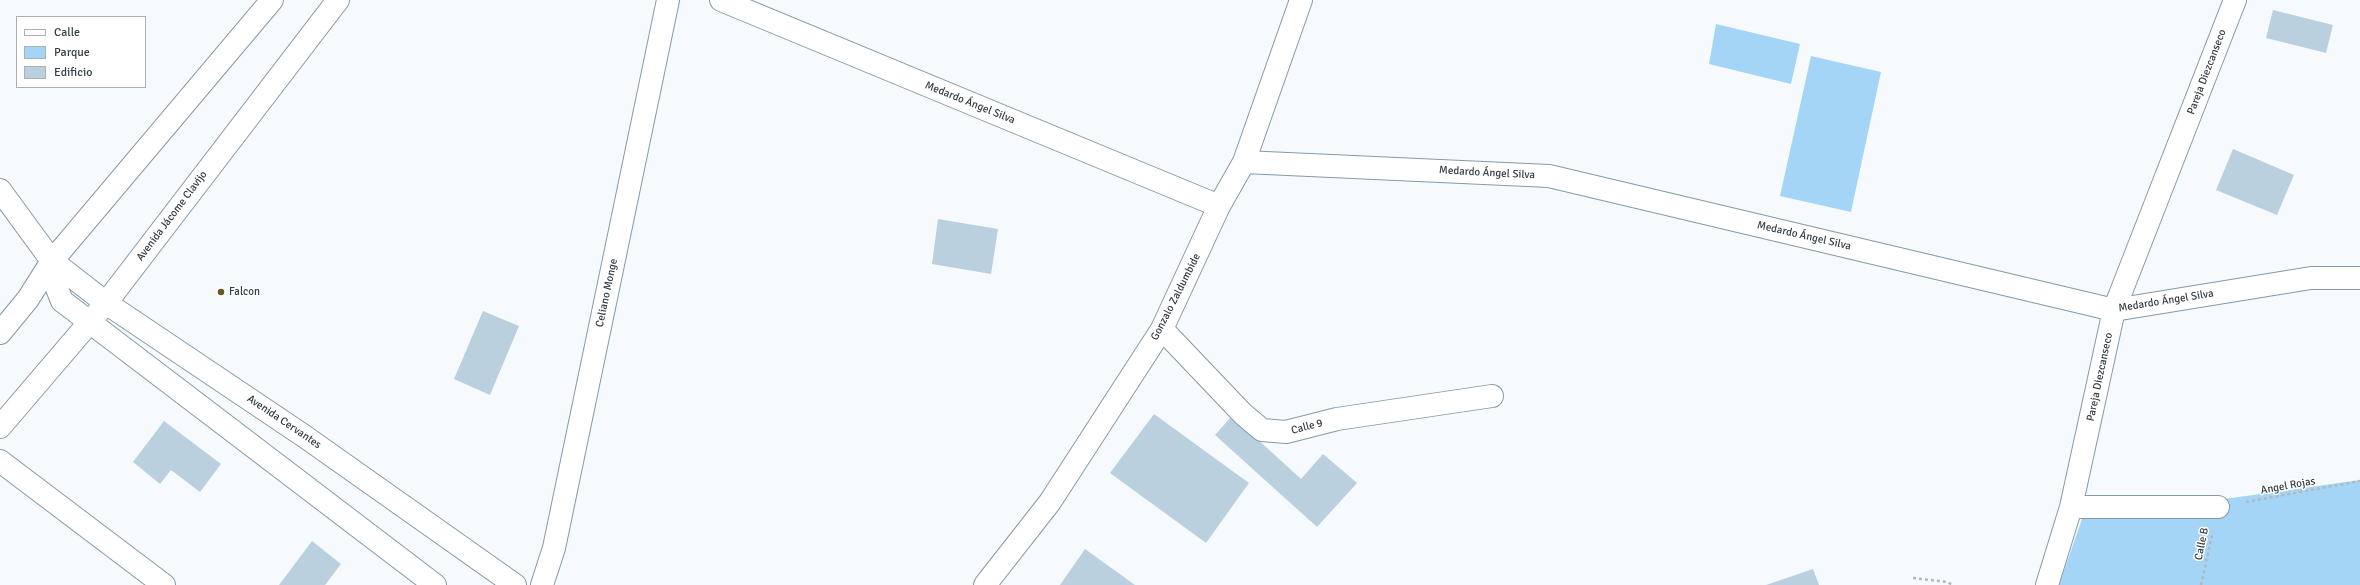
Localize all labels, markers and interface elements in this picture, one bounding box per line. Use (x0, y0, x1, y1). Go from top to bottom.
legend (16, 16, 146, 88)
text: Calle (54, 25, 80, 40)
street label: Pareja Diezcanseco (2185, 27, 2229, 117)
text: Parque (54, 45, 90, 60)
text: Edificio (54, 65, 92, 80)
street label: Medardo Ángel Silva (923, 79, 1017, 127)
street label: Medardo Ángel Silva (1439, 164, 1535, 182)
street label: Avenida Jácome Clavijo (134, 168, 210, 264)
street label: Medardo Ángel Silva (1756, 219, 1852, 253)
street label: Gonzalo Zaldumbide (1148, 251, 1204, 343)
street label: Celiano Monge (593, 257, 621, 329)
place label: Falcon (229, 285, 260, 299)
marker: Falcon (216, 287, 226, 297)
street label: Medardo Ángel Silva (2117, 287, 2215, 315)
street label: Pareja Diezcanseco (2084, 331, 2116, 423)
street label: Avenida Cervantes (244, 392, 324, 452)
street label: Calle 9 (1290, 416, 1324, 438)
street label: Angel Rojas (2260, 475, 2316, 497)
street label: Calle B (2192, 527, 2212, 561)

